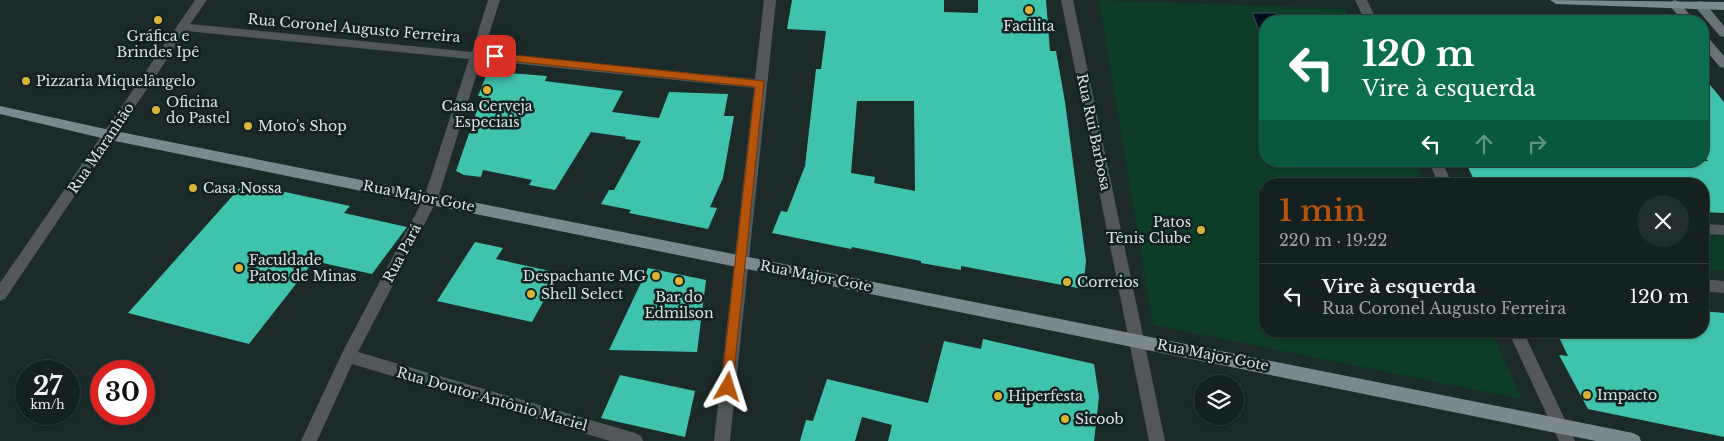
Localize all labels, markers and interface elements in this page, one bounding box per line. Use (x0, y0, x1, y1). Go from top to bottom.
marker: Facilita (1023, 4, 1035, 16)
street label: Rua Coronel Augusto Ferreira (247, 10, 461, 46)
marker: Gráfica e Brindes Ipê (152, 14, 164, 26)
place label: Facilita (1003, 17, 1055, 35)
place label: Gráfica e Brindes Ipê (117, 27, 199, 61)
text: 120 m (1362, 32, 1475, 75)
pin (474, 35, 516, 77)
icon: left (1279, 35, 1344, 100)
icon: arrive (481, 42, 509, 70)
place label: Pizzaria Miquelângelo (36, 72, 195, 90)
street label: Rua Rui Barbosa (1073, 72, 1115, 192)
marker: Pizzaria Miquelângelo (20, 75, 32, 87)
text: Vire à esquerda (1362, 75, 1536, 102)
marker: Casa Cerveja Especiais (481, 84, 493, 96)
place label: Oficina do Pastel (166, 93, 230, 127)
place label: Casa Cerveja Especiais (441, 97, 533, 131)
street label: Rua Maranhão (64, 99, 138, 197)
marker: Oficina do Pastel (150, 104, 162, 116)
place label: Moto's Shop (258, 117, 347, 135)
marker: Moto's Shop (242, 120, 254, 132)
icon: left (1417, 130, 1445, 158)
icon: ahead (1470, 130, 1498, 158)
icon: right (1523, 130, 1551, 158)
street label: Rua Major Gote (362, 176, 476, 216)
place label: Casa Nossa (203, 179, 282, 197)
marker: Casa Nossa (187, 182, 199, 194)
text: 1 min (1279, 192, 1365, 229)
button: close (1637, 195, 1689, 247)
place label: Patos Tênis Clube (1106, 213, 1191, 247)
street label: Rua Pará (379, 220, 425, 285)
marker: Patos Tênis Clube (1195, 224, 1207, 236)
text: 220 m · 19:22 (1279, 230, 1387, 250)
place label: Faculdade Patos de Minas (249, 251, 356, 285)
street label: Rua Major Gote (759, 256, 873, 296)
marker: Faculdade Patos de Minas (233, 262, 245, 274)
place label: Despachante MG (523, 267, 646, 285)
marker: Despachante MG (650, 270, 662, 282)
place label: Correios (1077, 273, 1139, 291)
marker: Bar do Edmilson (673, 275, 685, 287)
text: Vire à esquerda (1322, 275, 1476, 298)
marker: Correios (1061, 276, 1073, 288)
icon: left (1279, 282, 1307, 310)
place label: Shell Select (541, 285, 624, 303)
text: 120 m (1629, 285, 1689, 308)
marker: Shell Select (525, 288, 537, 300)
place label: Bar do Edmilson (644, 288, 714, 322)
text: Rua Coronel Augusto Ferreira (1322, 298, 1566, 318)
street label: Rua Major Gote (1156, 335, 1270, 375)
speed limit sign: 30 (90, 360, 155, 425)
position arrow (701, 360, 753, 412)
street label: Rua Doutor Antônio Maciel (395, 363, 590, 435)
text: 27 (33, 371, 62, 402)
map controls (1194, 375, 1244, 425)
button: layers (1194, 375, 1244, 425)
place label: Impacto (1597, 386, 1657, 404)
place label: Hiperfesta (1008, 387, 1083, 405)
marker: Impacto (1581, 389, 1593, 401)
marker: Hiperfesta (992, 390, 1004, 402)
text: km/h (30, 397, 65, 412)
place label: Sicoob (1075, 410, 1124, 428)
marker: Sicoob (1059, 413, 1071, 425)

